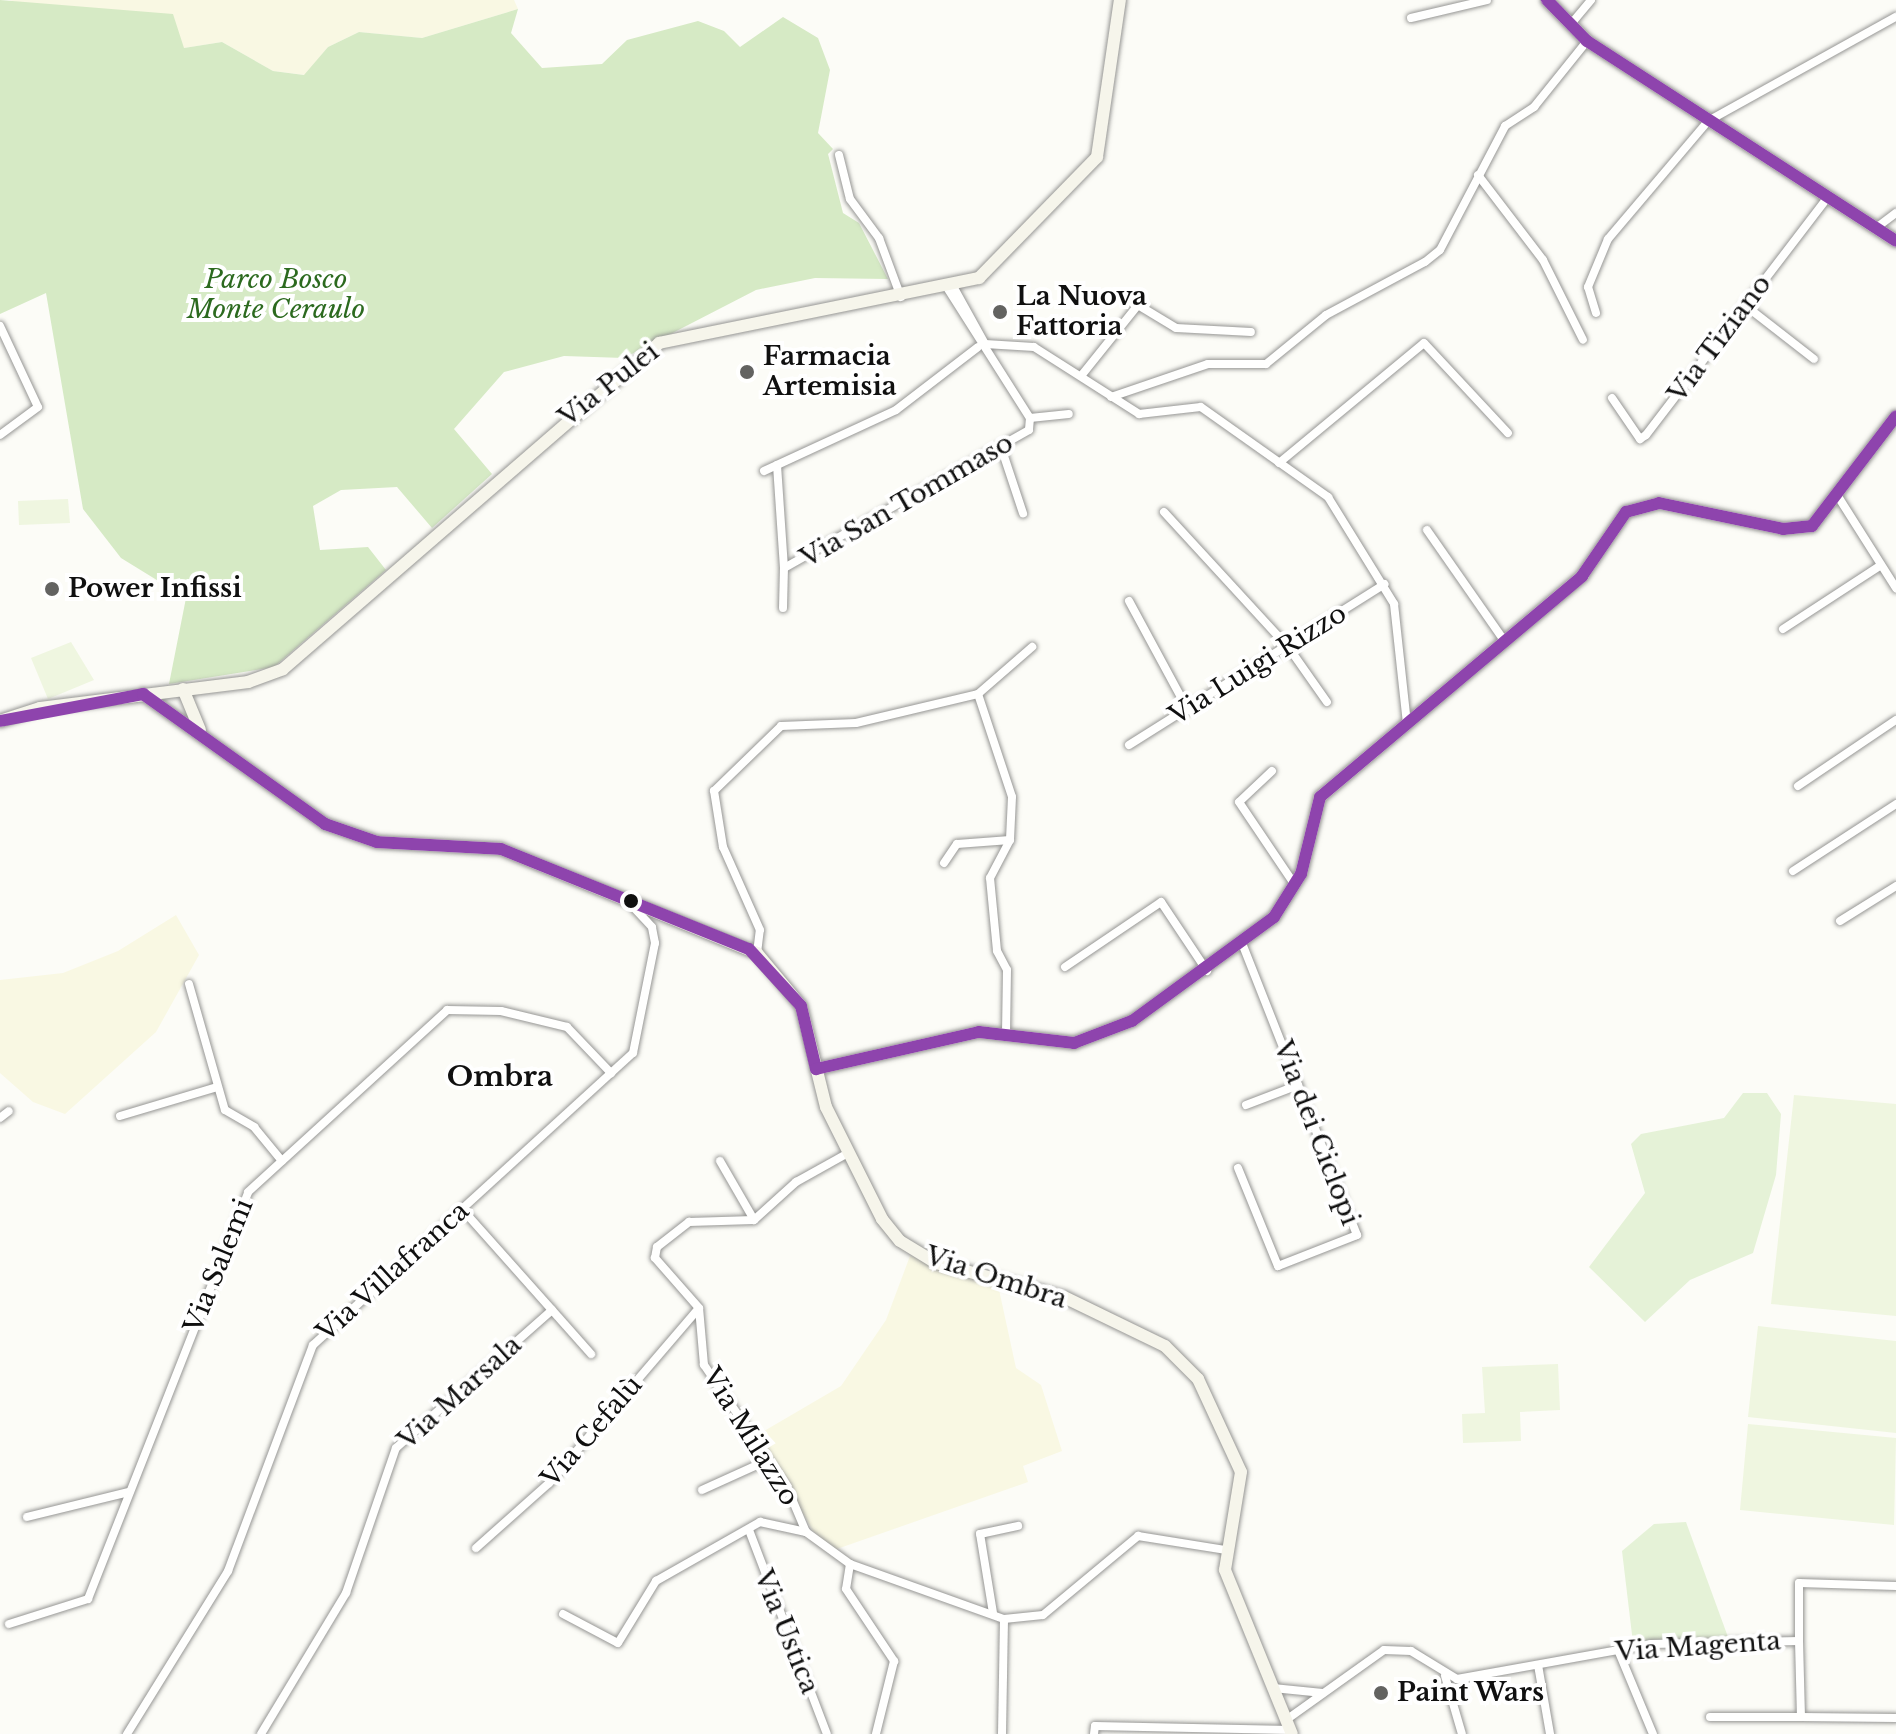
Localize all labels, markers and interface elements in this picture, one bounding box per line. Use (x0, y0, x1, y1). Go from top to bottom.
park label: Parco Bosco Monte Ceraulo (187, 264, 365, 326)
street label: Via Tiziano (1662, 269, 1778, 409)
place label: La Nuova Fattoria (1016, 281, 1147, 342)
marker: La Nuova Fattoria (991, 303, 1009, 321)
street label: Via Pulei (553, 336, 665, 434)
place label: Farmacia Artemisia (763, 341, 897, 402)
marker: Farmacia Artemisia (738, 363, 756, 381)
street label: Via San Tommaso (795, 427, 1019, 575)
place label: Power Infissi (68, 573, 242, 605)
marker: Power Infissi (43, 580, 61, 598)
street label: Via Luigi Rizzo (1164, 598, 1352, 732)
unlabelled marker (623, 893, 639, 909)
street label: Via dei Ciclopi (1266, 1036, 1366, 1230)
district label: Ombra (447, 1060, 553, 1094)
street label: Via Salemi (178, 1194, 260, 1338)
street label: Via Villafranca (310, 1195, 476, 1349)
street label: Via Ombra (921, 1240, 1071, 1316)
street label: Via Marsala (392, 1330, 528, 1456)
street label: Via Milazzo (695, 1362, 805, 1512)
street label: Via Cefalù (535, 1370, 649, 1494)
street label: Via Ustica (747, 1565, 825, 1699)
street label: Via Magenta (1614, 1626, 1782, 1668)
place label: Paint Wars (1397, 1677, 1545, 1709)
marker: Paint Wars (1372, 1684, 1390, 1702)

